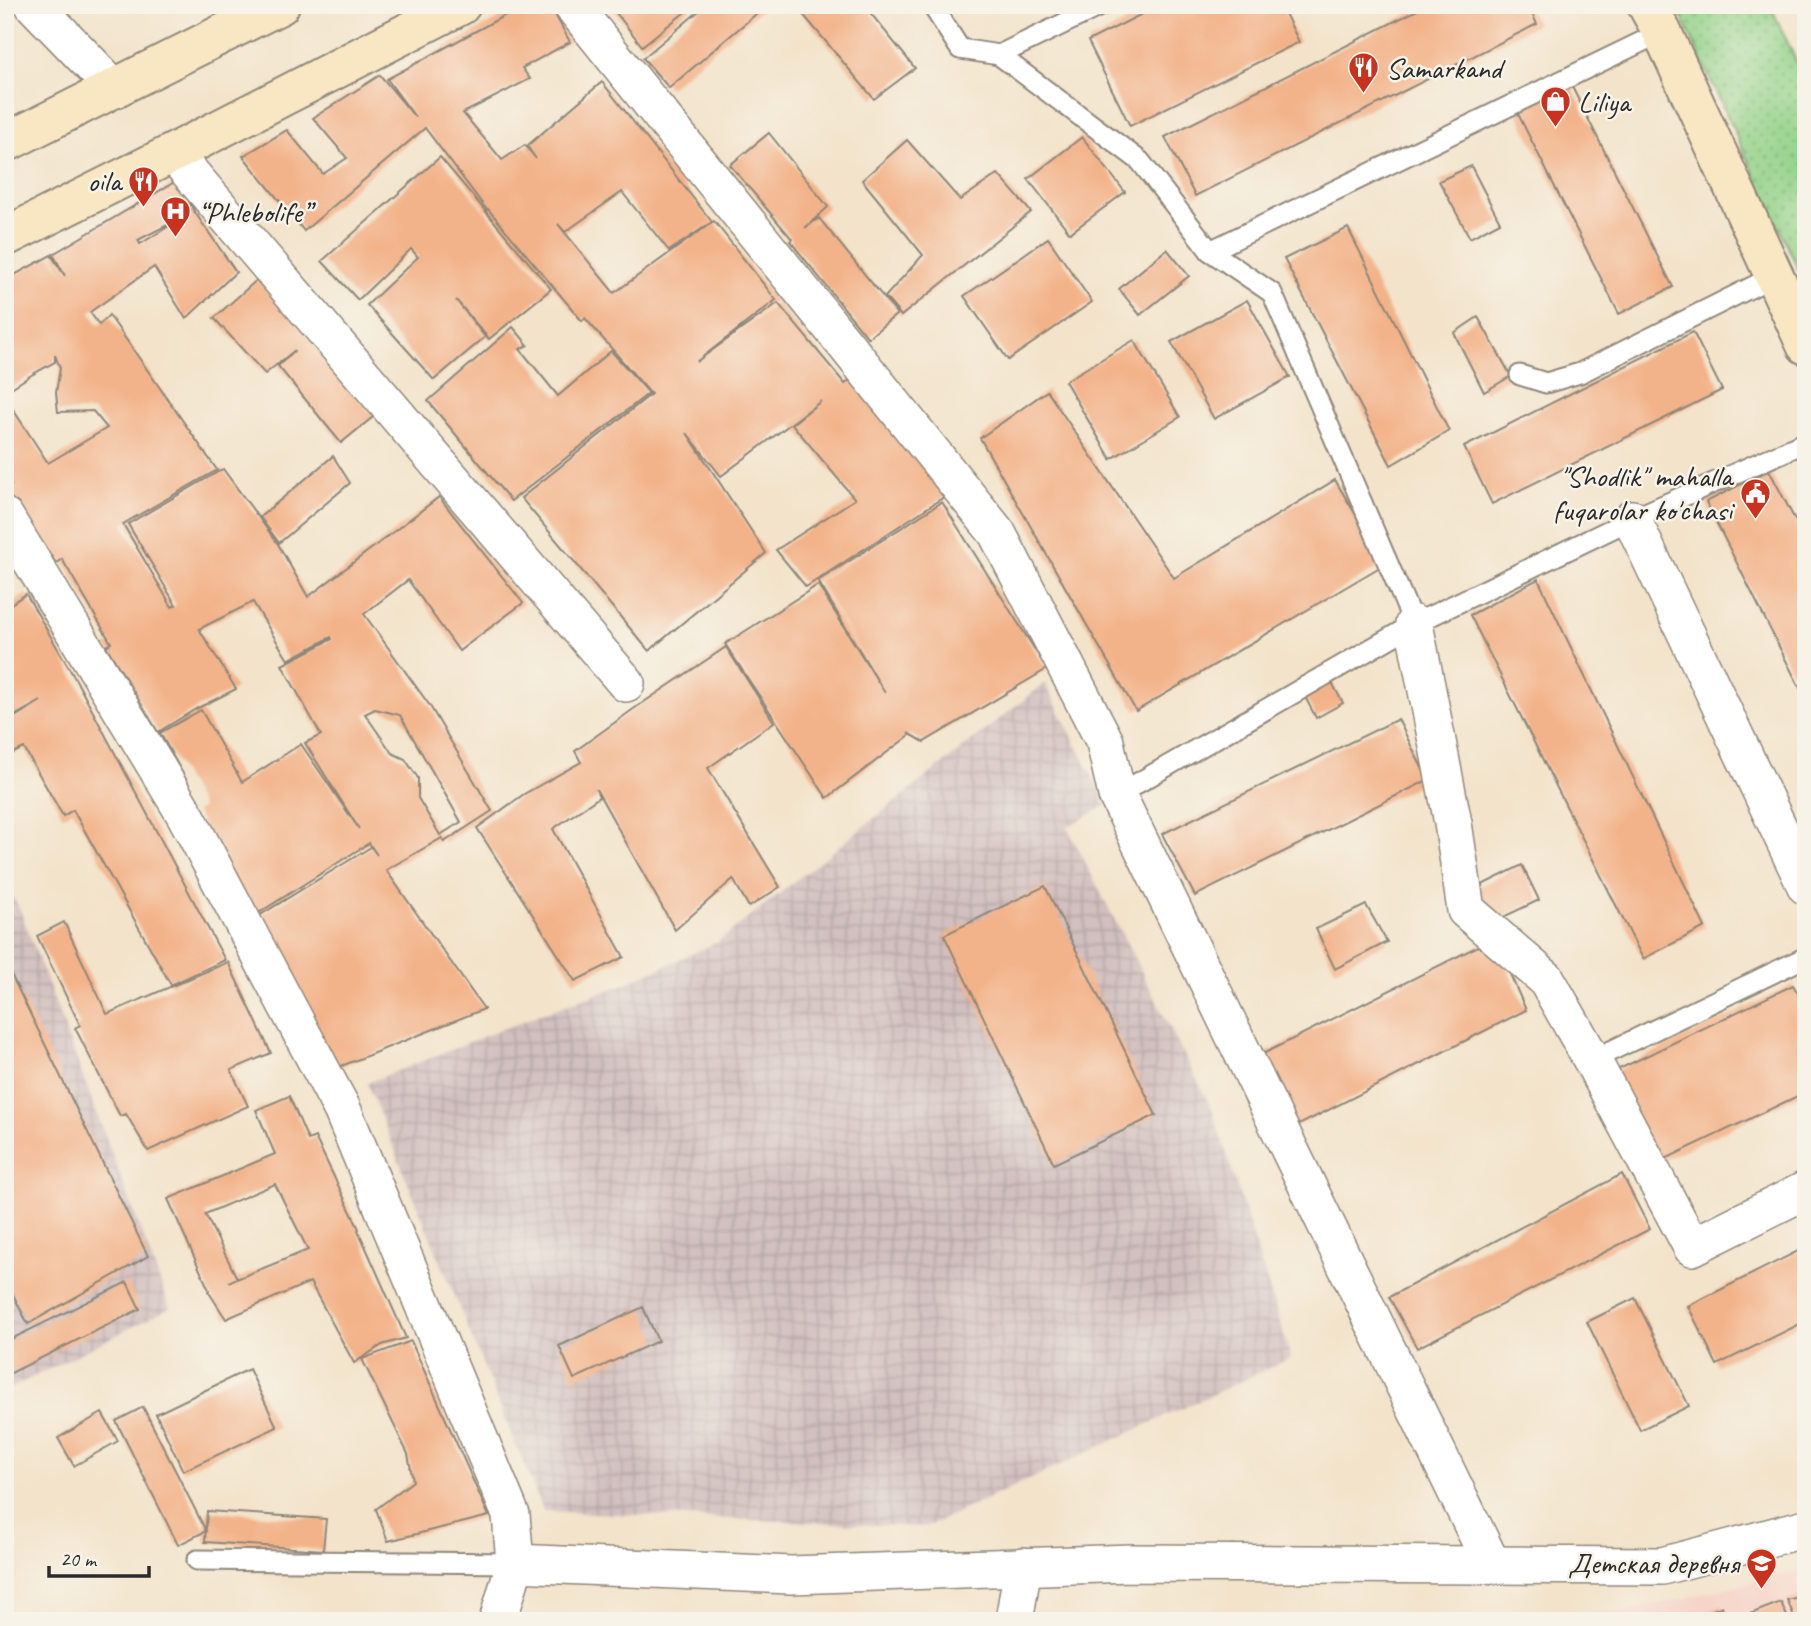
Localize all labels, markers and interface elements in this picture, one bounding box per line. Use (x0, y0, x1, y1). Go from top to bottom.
place label: Samarkand (1386, 49, 1506, 87)
restaurant icon: Samarkand (1346, 51, 1380, 95)
place label: Liliya (1578, 83, 1633, 121)
shop icon: Liliya (1538, 85, 1572, 129)
place label: oila (87, 162, 124, 200)
restaurant icon: oila (127, 164, 161, 208)
place label: “Phlebolife” (198, 193, 317, 231)
hospital icon: “Phlebolife” (158, 195, 192, 239)
place label: "Shodlik" mahalla fuqarolar ko'chasi (1553, 457, 1735, 529)
public building icon: "Shodlik" mahalla fuqarolar ko'chasi (1738, 476, 1772, 520)
scale bar (49, 1535, 149, 1579)
place label: Детская деревня (1568, 1544, 1742, 1582)
text: 20 m (60, 1546, 98, 1572)
school or university icon: Детская деревня (1745, 1546, 1779, 1590)

